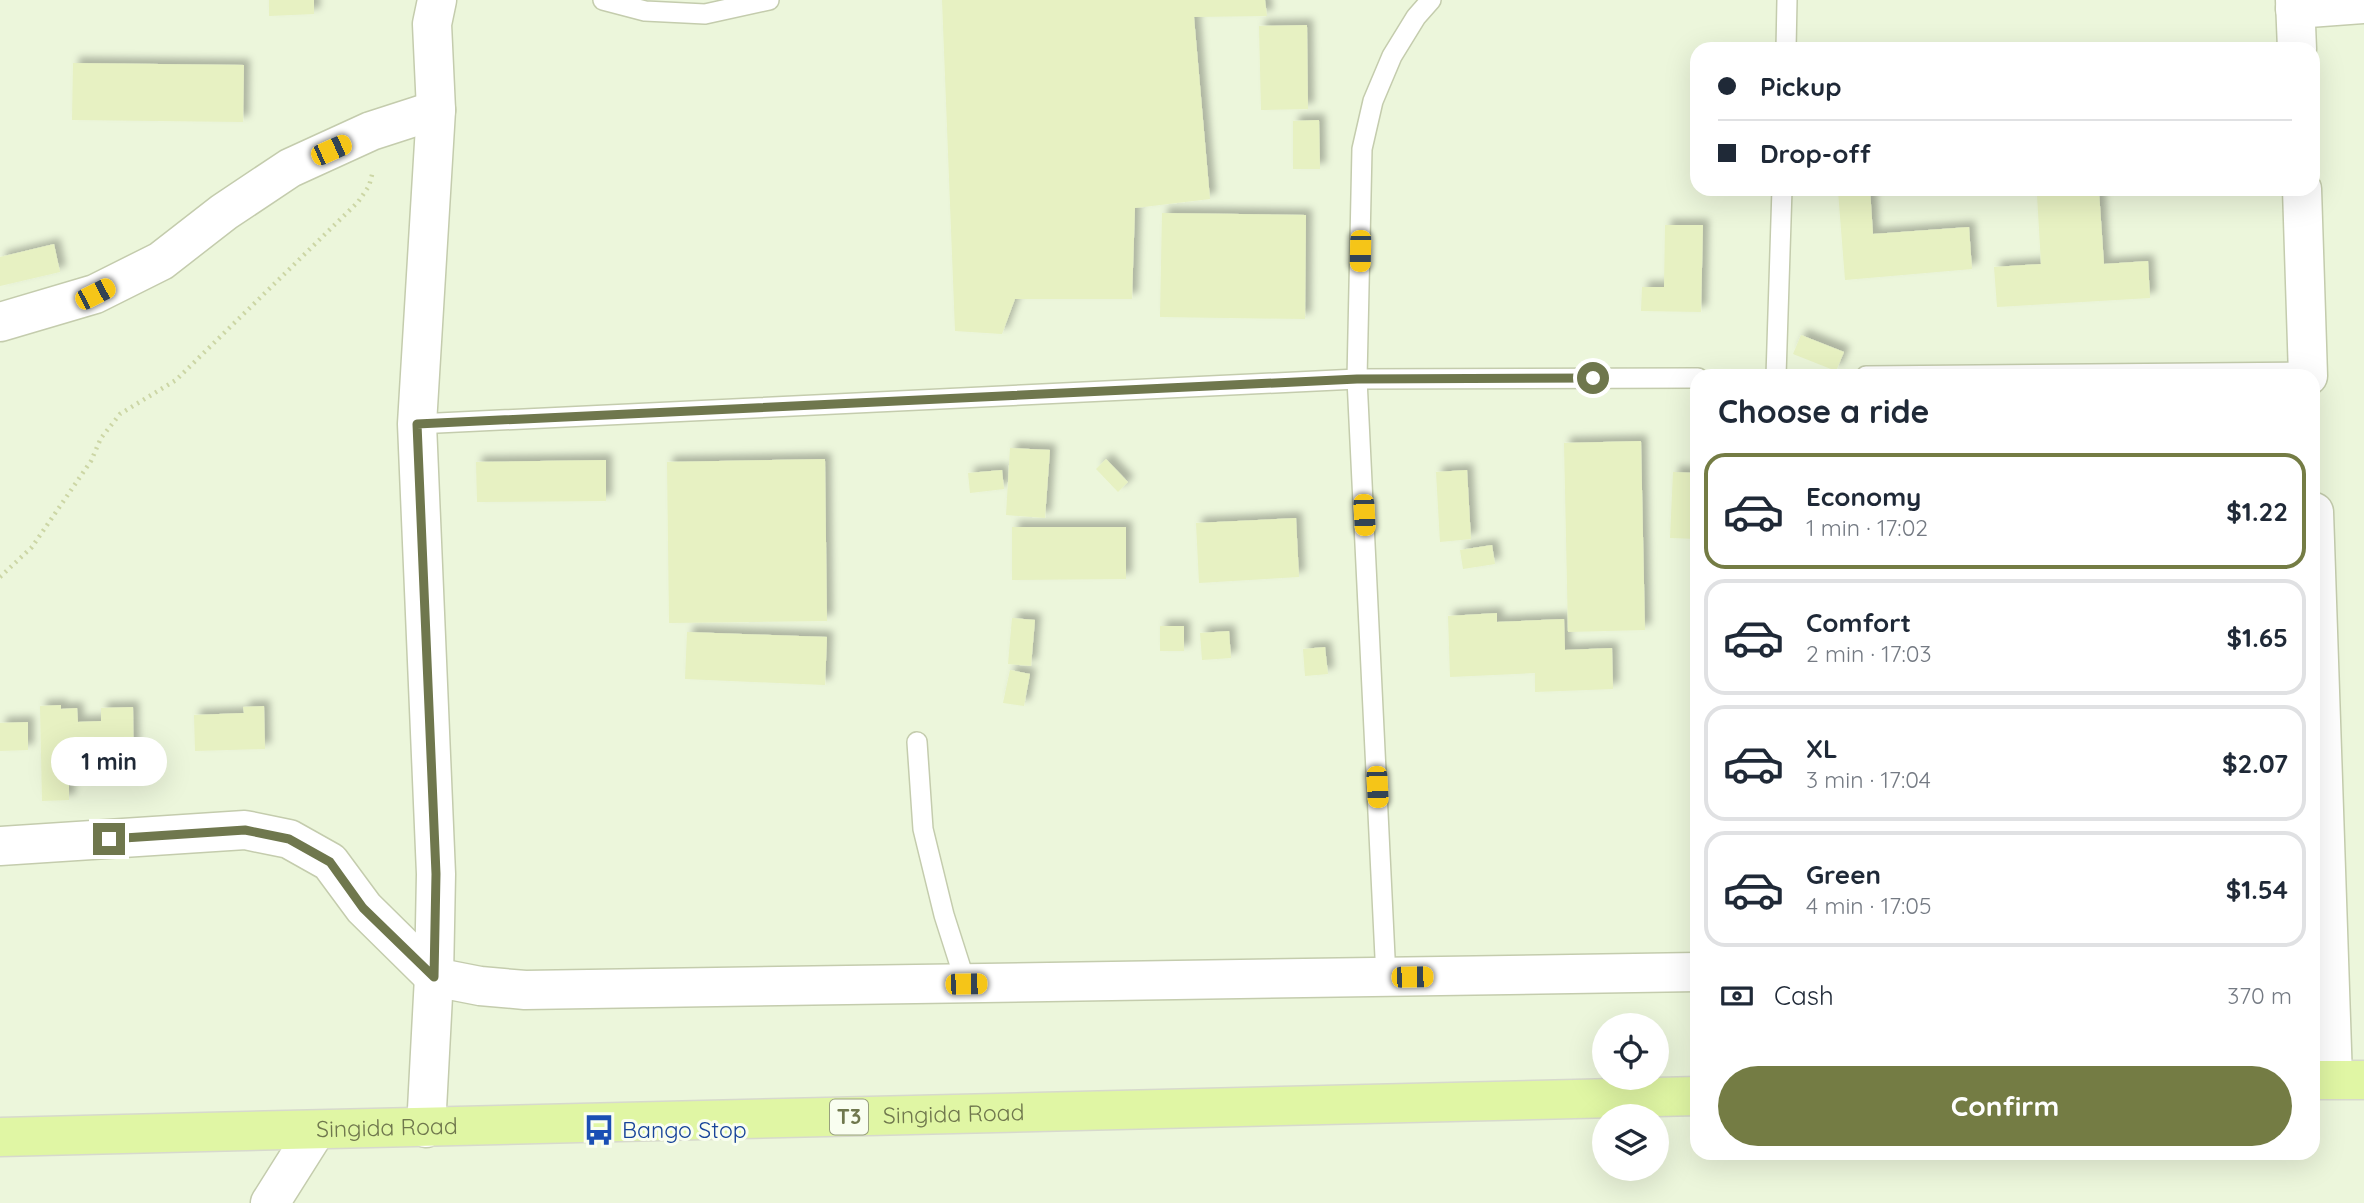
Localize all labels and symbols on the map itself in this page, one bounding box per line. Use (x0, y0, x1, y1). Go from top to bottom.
car (308, 132, 355, 168)
car (1350, 230, 1371, 272)
car (72, 275, 119, 313)
route start (1577, 362, 1609, 394)
car (1353, 493, 1376, 537)
callout: 1 min (51, 738, 167, 786)
car (1366, 765, 1389, 809)
route end (93, 823, 125, 855)
car (1391, 966, 1434, 988)
car (945, 973, 988, 995)
street label: Singida Road (882, 1097, 1025, 1130)
road number: T3 (830, 1100, 868, 1134)
street label: Singida Road (316, 1111, 458, 1143)
bus stop icon: Bango Stop (582, 1113, 616, 1147)
place label: Bango Stop (622, 1115, 747, 1144)

